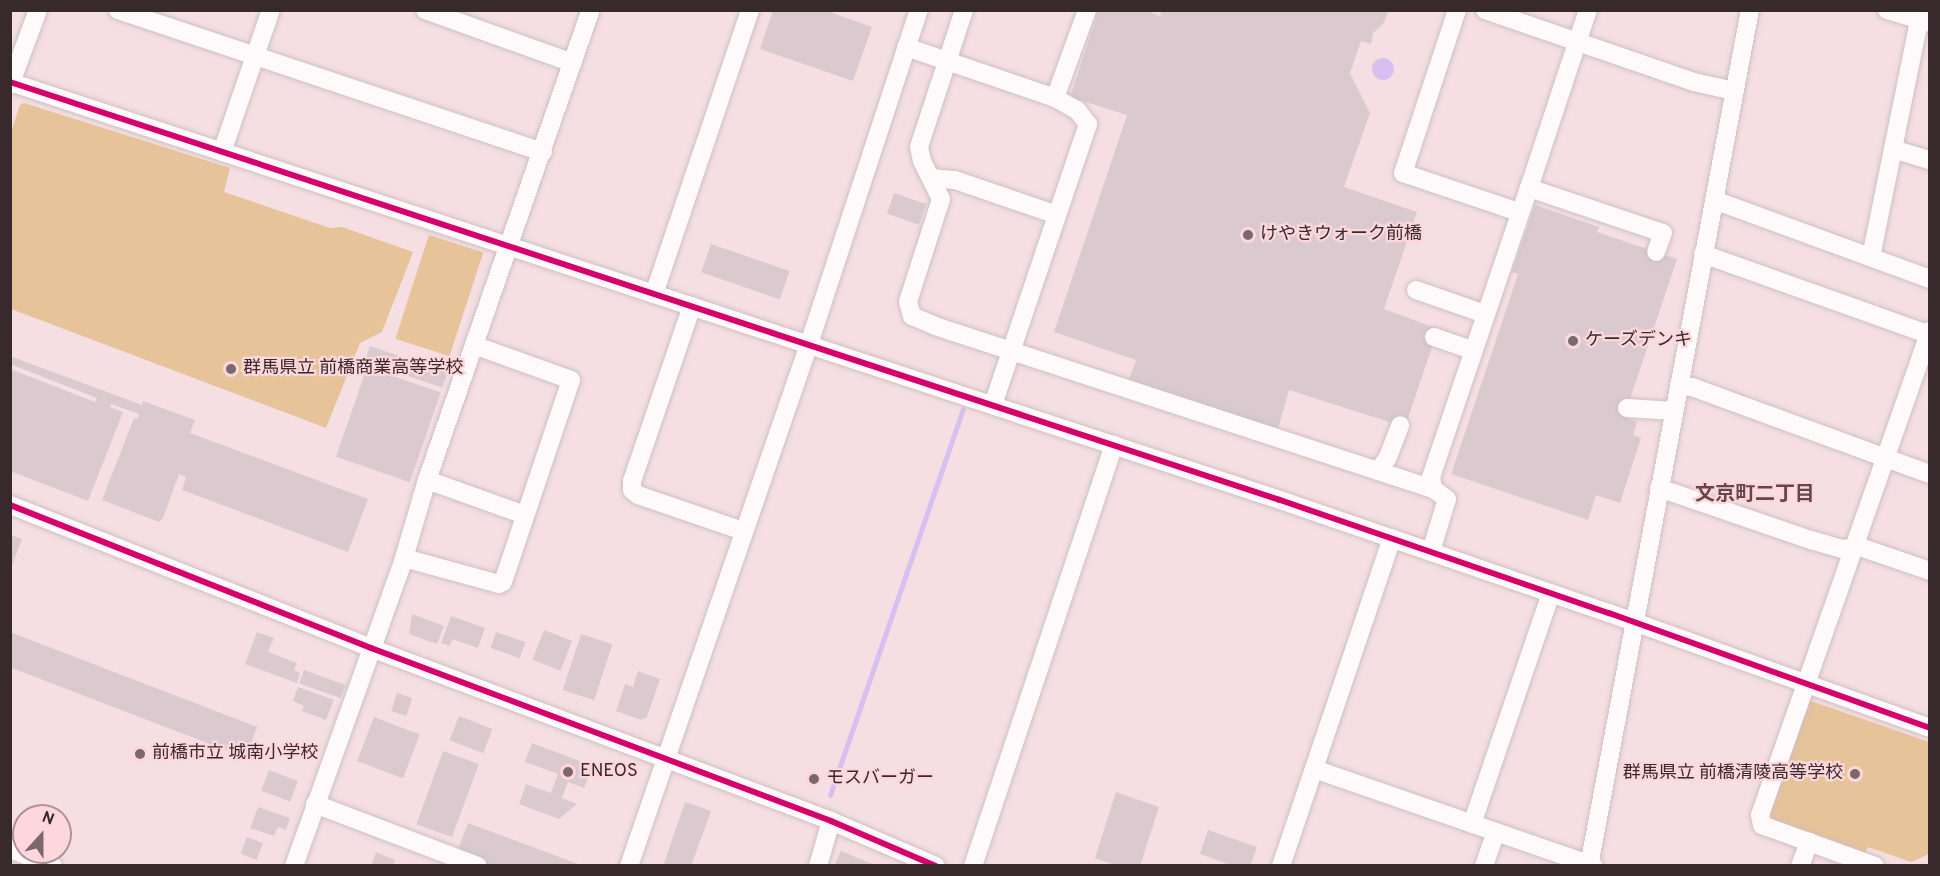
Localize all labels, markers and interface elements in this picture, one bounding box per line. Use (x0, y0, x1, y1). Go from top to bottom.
place label: けやきウォーク前橋 (1260, 224, 1422, 246)
marker: けやきウォーク前橋 (1241, 228, 1255, 242)
place label: ケーズデンキ (1585, 330, 1693, 352)
marker: ケーズデンキ (1566, 334, 1580, 348)
place label: 群馬県立 前橋商業高等学校 (243, 358, 463, 380)
marker: 群馬県立 前橋商業高等学校 (224, 362, 238, 376)
district label: 文京町二丁目 (1695, 483, 1815, 507)
place label: 前橋市立 城南小学校 (152, 743, 318, 765)
marker: 前橋市立 城南小学校 (133, 747, 147, 761)
place label: ENEOS (580, 761, 638, 783)
place label: 群馬県立 前橋清陵高等学校 (1623, 763, 1843, 785)
marker: ENEOS (561, 765, 575, 779)
marker: 群馬県立 前橋清陵高等学校 (1848, 767, 1862, 781)
place label: モスバーガー (826, 768, 934, 790)
marker: モスバーガー (807, 772, 821, 786)
north arrow (12, 804, 72, 864)
text: N (39, 808, 57, 830)

